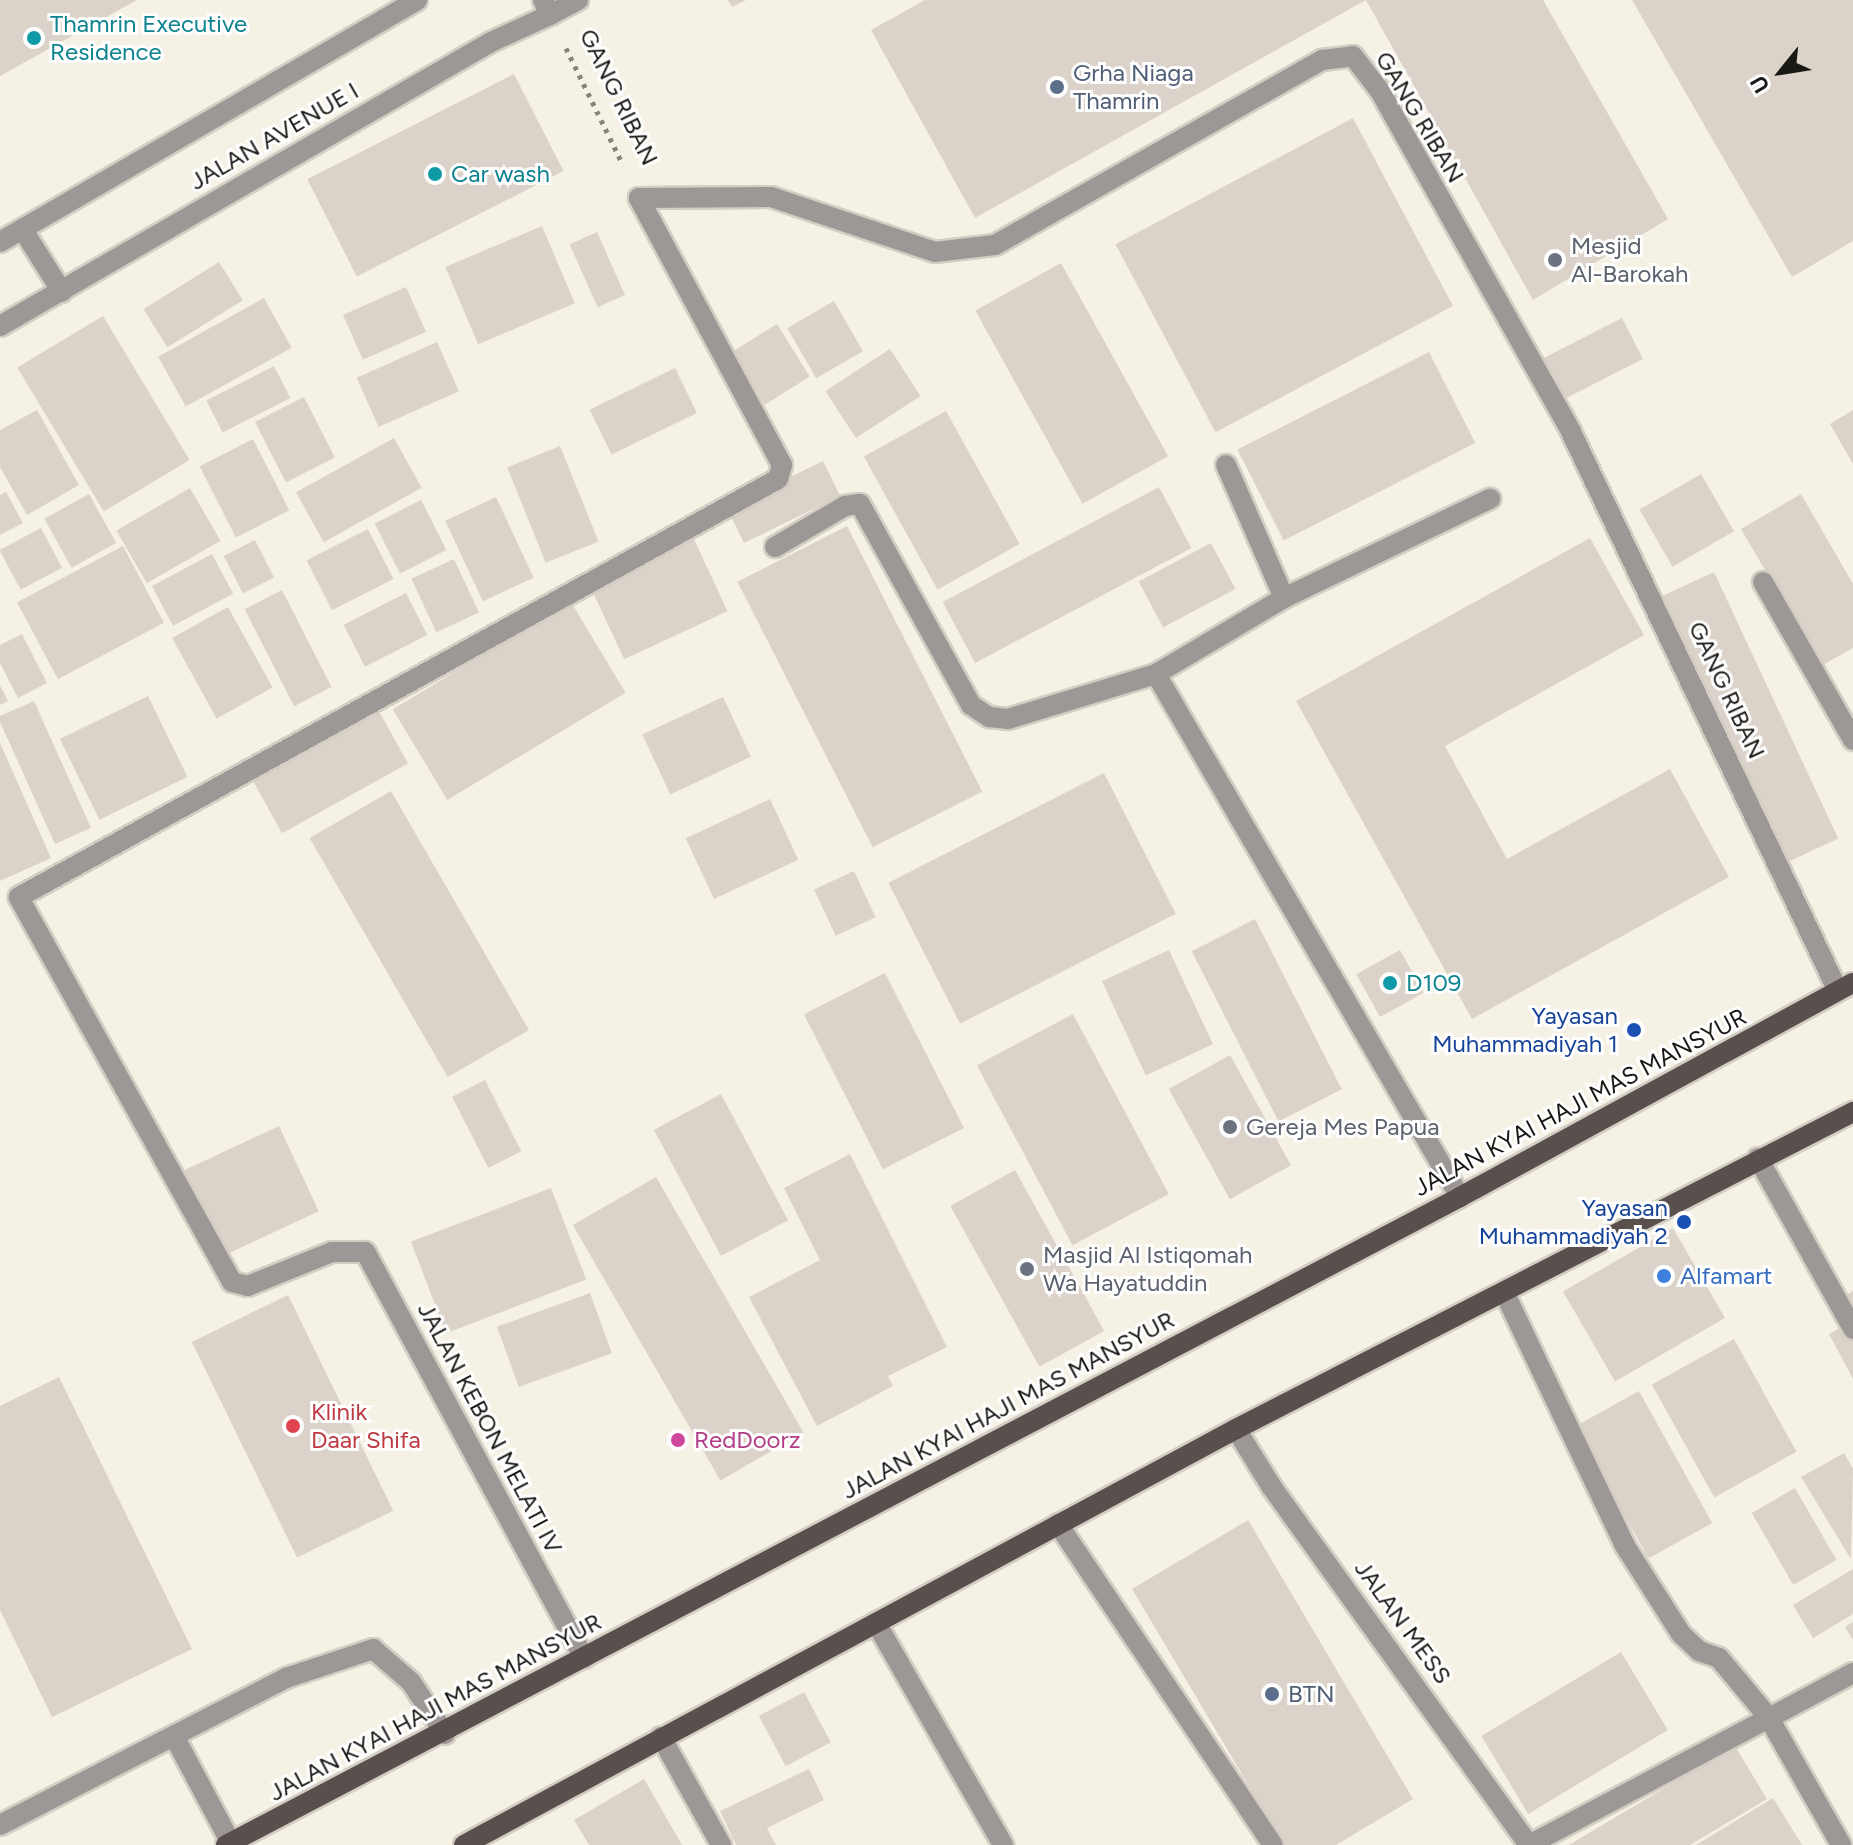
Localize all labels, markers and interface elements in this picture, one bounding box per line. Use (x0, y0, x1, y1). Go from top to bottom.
place label: Thamrin Executive Residence (50, 10, 247, 66)
street label: GANG RIBAN (574, 24, 664, 170)
marker: Thamrin Executive Residence (25, 29, 43, 47)
north arrow (1741, 32, 1821, 112)
street label: GANG RIBAN (1370, 46, 1470, 188)
place label: Grha Niaga Thamrin (1073, 59, 1194, 115)
text: U (1744, 71, 1775, 98)
street label: JALAN AVENUE I (184, 76, 364, 196)
marker: Grha Niaga Thamrin (1048, 78, 1066, 96)
place label: Car wash (451, 160, 550, 188)
marker: Car wash (426, 165, 444, 183)
place label: Mesjid Al-Barokah (1571, 232, 1688, 288)
marker: Mesjid Al-Barokah (1546, 251, 1564, 269)
street label: GANG RIBAN (1683, 617, 1771, 763)
place label: D109 (1406, 969, 1461, 997)
marker: D109 (1381, 974, 1399, 992)
street label: JALAN KYAI HAJI MAS MANSYUR (1409, 1002, 1751, 1202)
place label: Yayasan Muhammadiyah 1 (1432, 1002, 1618, 1058)
marker: Yayasan Muhammadiyah 1 (1625, 1021, 1643, 1039)
place label: Gereja Mes Papua (1246, 1113, 1439, 1141)
marker: Gereja Mes Papua (1221, 1118, 1239, 1136)
place label: Yayasan Muhammadiyah 2 (1479, 1194, 1668, 1250)
marker: Yayasan Muhammadiyah 2 (1675, 1213, 1693, 1231)
place label: Masjid Al Istiqomah Wa Hayatuddin (1043, 1241, 1252, 1297)
marker: Masjid Al Istiqomah Wa Hayatuddin (1018, 1260, 1036, 1278)
place label: Alfamart (1680, 1262, 1772, 1290)
marker: Alfamart (1655, 1267, 1673, 1285)
street label: JALAN KEBON MELATI IV (412, 1298, 568, 1558)
street label: JALAN KYAI HAJI MAS MANSYUR (837, 1305, 1179, 1505)
place label: Klinik Daar Shifa (311, 1398, 421, 1454)
marker: Klinik Daar Shifa (282, 1415, 304, 1437)
place label: RedDoorz (694, 1426, 800, 1454)
marker: RedDoorz (669, 1431, 687, 1449)
street label: JALAN MESS (1348, 1555, 1458, 1689)
street label: JALAN KYAI HAJI MAS MANSYUR (264, 1607, 606, 1807)
place label: BTN (1288, 1680, 1334, 1708)
marker: BTN (1263, 1685, 1281, 1703)

